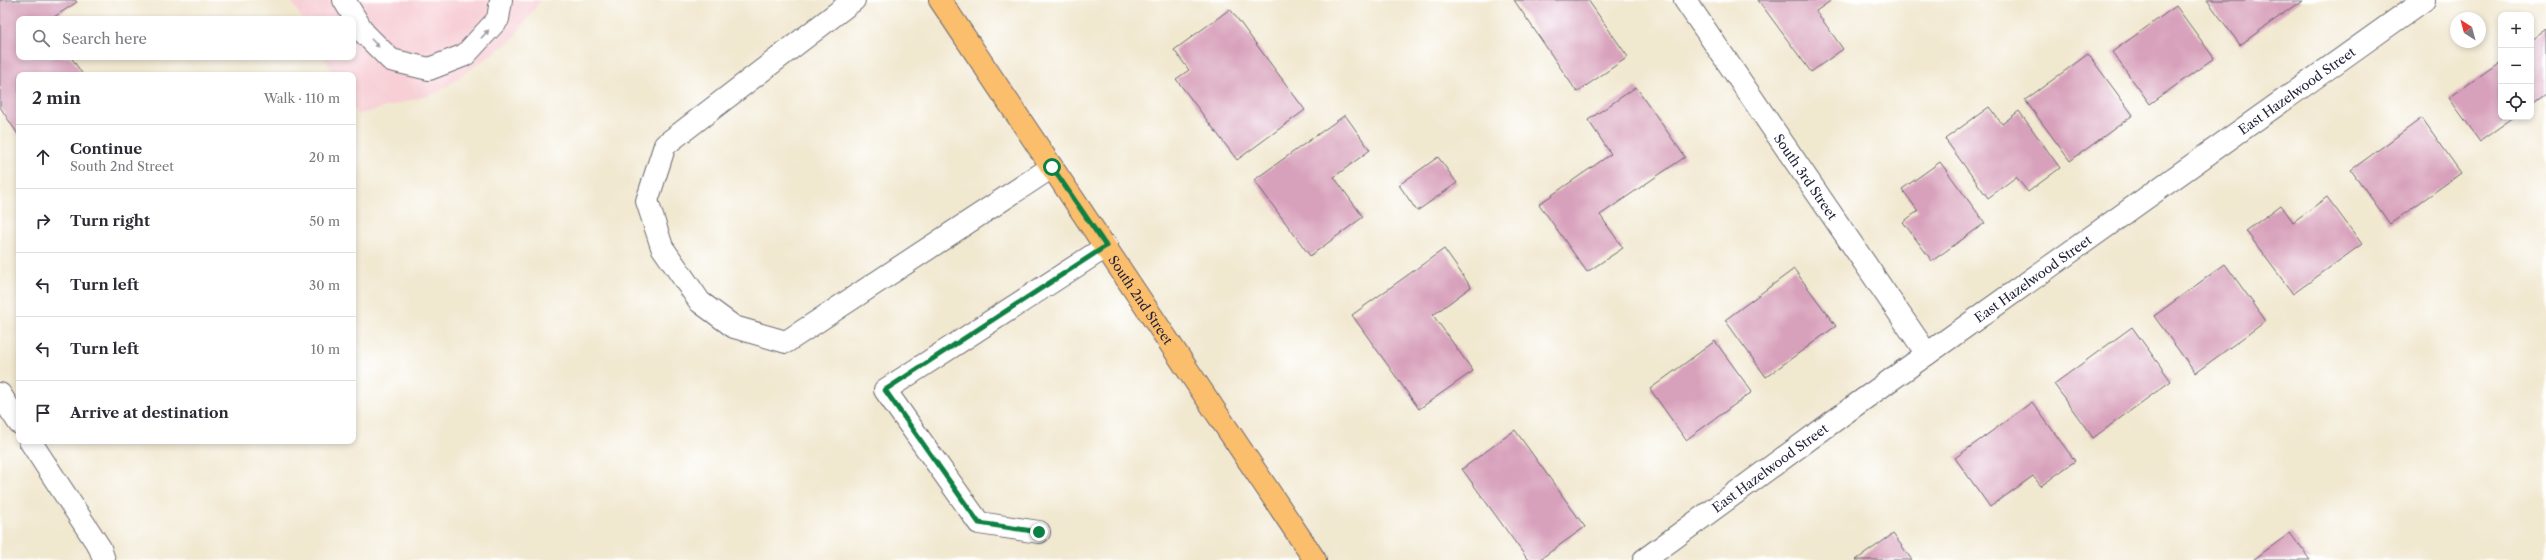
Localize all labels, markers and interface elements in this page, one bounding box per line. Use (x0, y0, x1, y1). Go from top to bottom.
north arrow (2450, 12, 2486, 48)
map controls (2498, 12, 2534, 120)
button: + (2498, 12, 2534, 48)
search box (16, 16, 356, 60)
icon: search (30, 27, 52, 49)
text: Search here (62, 29, 147, 48)
one-way arrow (480, 29, 490, 39)
one-way arrow (370, 38, 379, 48)
street label: East Hazelwood Street (2235, 43, 2359, 138)
button: − (2498, 48, 2534, 84)
button: locate (2498, 84, 2534, 120)
text: 2 min (32, 88, 81, 108)
text: Walk · 110 m (264, 90, 340, 106)
street label: South 3rd Street (1771, 131, 1841, 223)
text: Continue (70, 139, 142, 158)
icon: ahead (32, 146, 54, 168)
text: 20 m (309, 149, 340, 165)
text: South 2nd Street (70, 158, 174, 174)
route start (1043, 158, 1061, 176)
icon: right (32, 210, 54, 232)
text: Turn right (70, 211, 150, 230)
text: 50 m (309, 213, 340, 229)
street label: East Hazelwood Street (1971, 231, 2095, 326)
street label: South 2nd Street (1105, 252, 1177, 348)
icon: left (32, 274, 54, 296)
text: Turn left (70, 275, 139, 294)
text: 30 m (309, 277, 340, 293)
icon: left (32, 338, 54, 360)
text: Turn left (70, 339, 139, 358)
text: 10 m (311, 341, 340, 357)
icon: arrive (32, 402, 54, 424)
text: Arrive at destination (70, 403, 229, 422)
street label: East Hazelwood Street (1709, 420, 1831, 516)
route end (1030, 523, 1048, 541)

